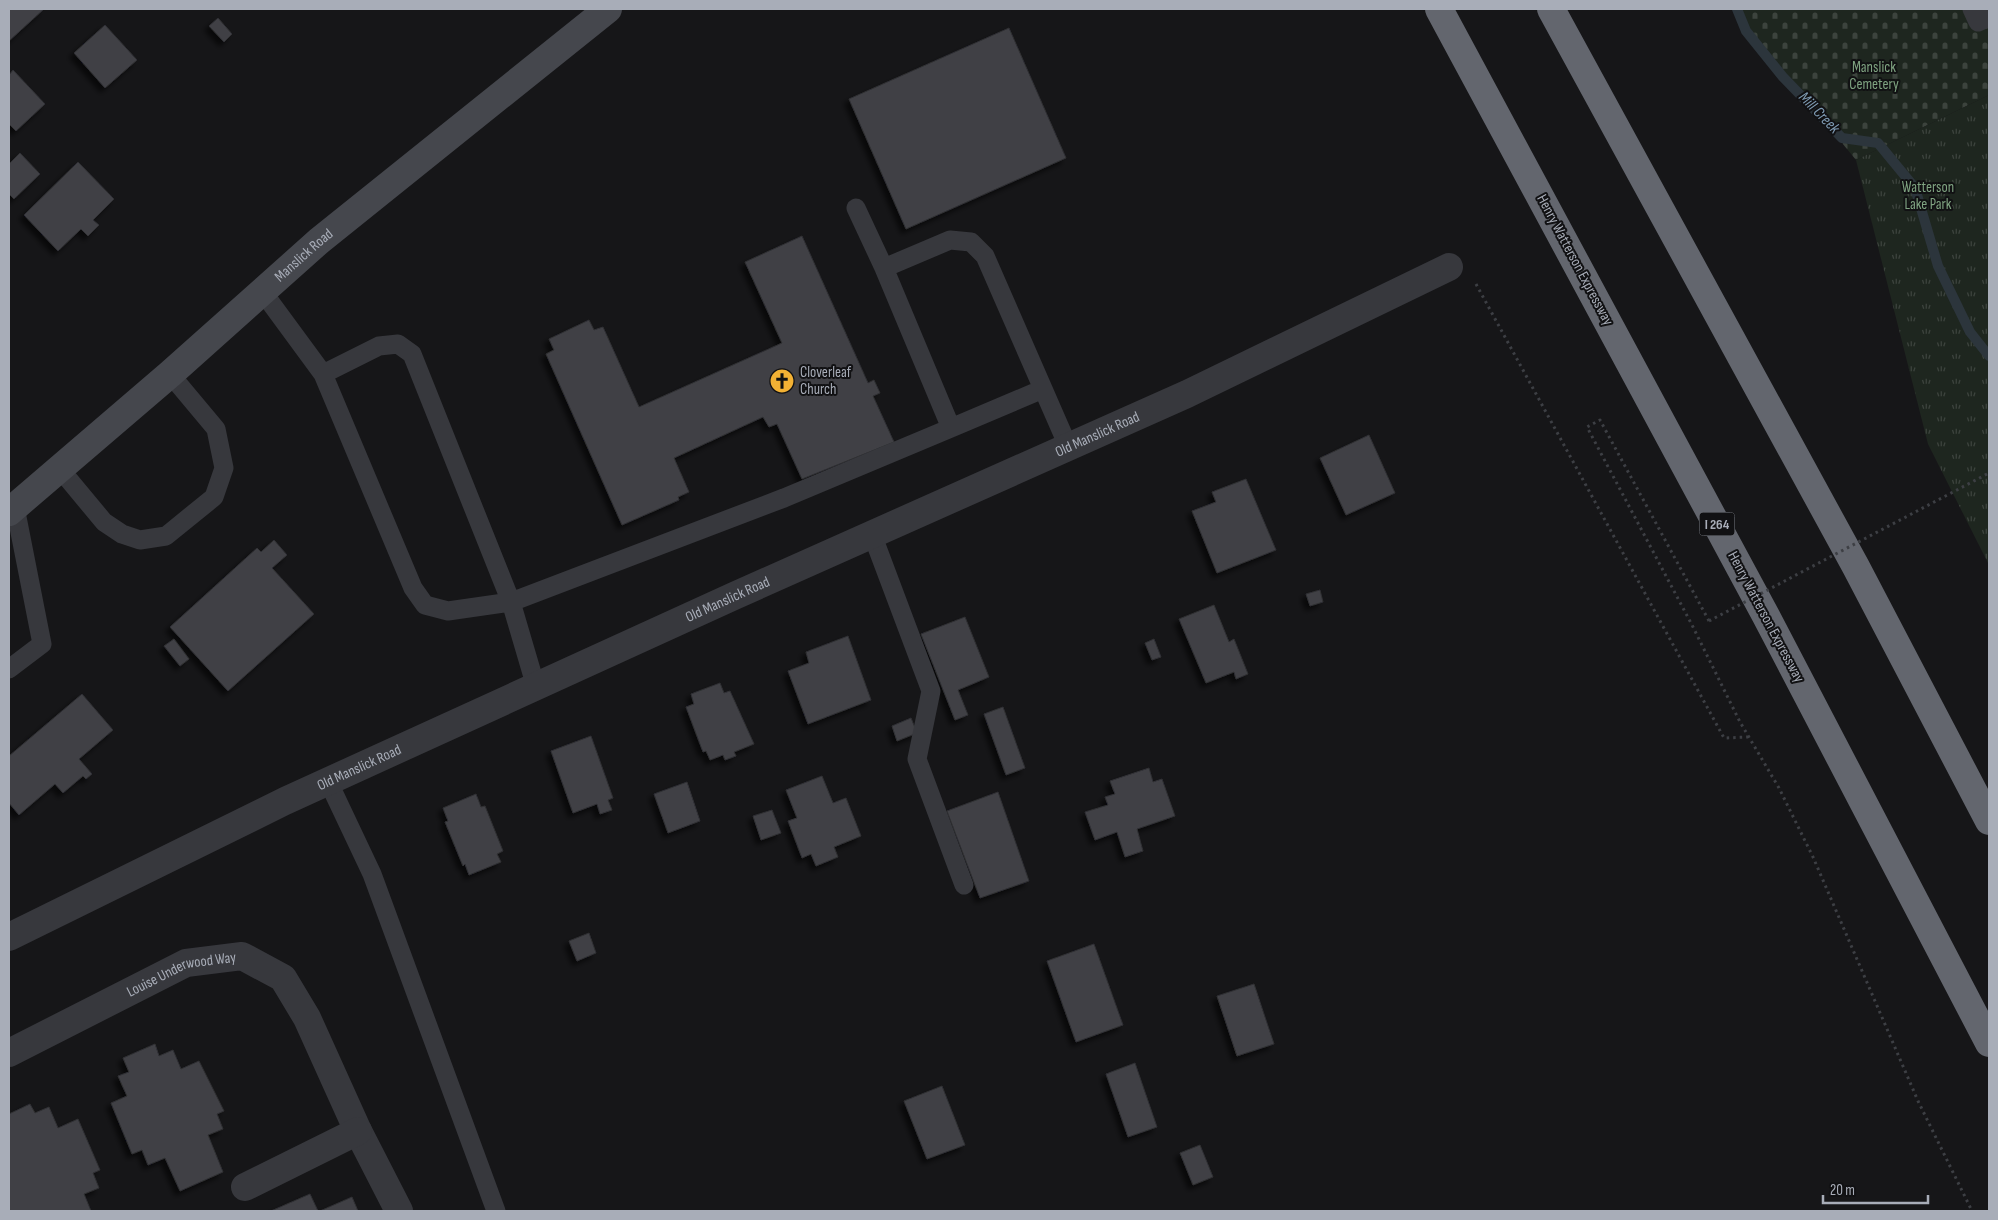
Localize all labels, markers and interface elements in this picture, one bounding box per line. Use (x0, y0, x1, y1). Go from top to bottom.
park label: Manslick Cemetery (1849, 58, 1899, 94)
water label: Mill Creek (1795, 88, 1844, 139)
park label: Watterson Lake Park (1902, 178, 1954, 214)
street label: Henry Watterson Expressway (1532, 191, 1618, 329)
street label: Manslick Road (270, 224, 337, 286)
place label: Cloverleaf Church (800, 363, 852, 399)
church icon: Cloverleaf Church (769, 368, 795, 394)
street label: Old Manslick Road (1052, 407, 1142, 461)
road number: I 264 (1700, 512, 1734, 536)
street label: Henry Watterson Expressway (1723, 548, 1809, 686)
street label: Old Manslick Road (682, 572, 773, 626)
street label: Old Manslick Road (314, 740, 404, 795)
street label: Louise Underwood Way (123, 947, 237, 1001)
scale bar (1823, 1172, 1928, 1204)
text: 20 m (1830, 1181, 1855, 1200)

